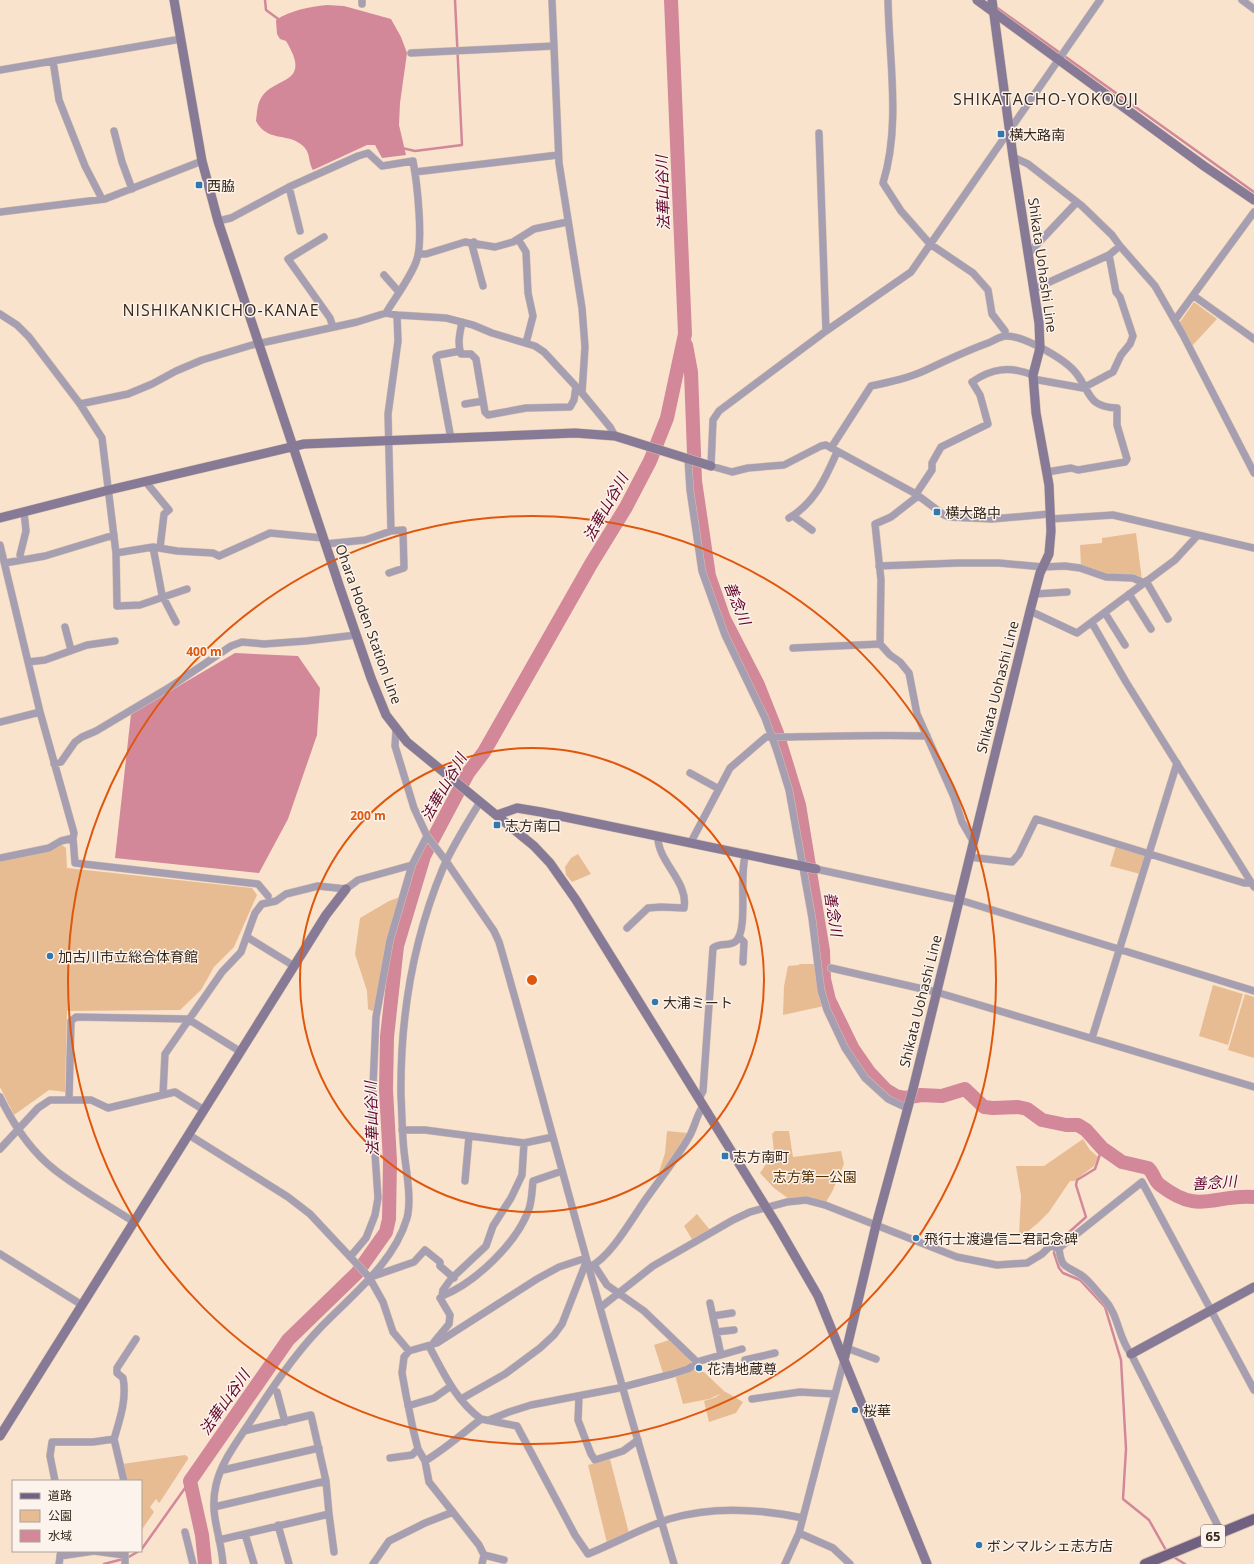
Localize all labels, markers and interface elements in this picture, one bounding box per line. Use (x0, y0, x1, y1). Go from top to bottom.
district label: SHIKATACHO-YOKOOJI (953, 88, 1139, 110)
place label: 横大路南 (1009, 125, 1065, 144)
marker: 横大路南 (996, 129, 1006, 139)
water label: 法華山谷川 (651, 153, 673, 231)
place label: 西脇 (207, 176, 235, 195)
marker: 西脇 (194, 180, 204, 190)
street label: Shikata Uohashi Line (1024, 196, 1062, 334)
district label: NISHIKANKICHO-KANAE (122, 299, 320, 321)
water label: 法華山谷川 (578, 468, 633, 545)
place label: 横大路中 (945, 503, 1001, 522)
marker: 横大路中 (932, 507, 942, 517)
street label: Ohara Hoden Station Line (331, 541, 407, 707)
water label: 善念川 (720, 578, 756, 629)
street label: Shikata Uohashi Line (971, 619, 1023, 755)
text: 400 m (186, 643, 222, 660)
water label: 法華山谷川 (416, 748, 471, 824)
text: 200 m (350, 807, 386, 824)
place label: 志方南口 (505, 816, 561, 835)
marker: 志方南口 (492, 820, 502, 830)
water label: 善念川 (821, 890, 848, 940)
street label: Shikata Uohashi Line (894, 933, 946, 1069)
place label: 加古川市立総合体育館 (58, 947, 198, 966)
marker: 加古川市立総合体育館 (45, 951, 55, 961)
centre of rings (525, 973, 539, 987)
place label: 大浦ミート (663, 993, 733, 1012)
marker: 大浦ミート (650, 997, 660, 1007)
water label: 法華山谷川 (360, 1079, 382, 1157)
place label: 志方南町 (733, 1147, 789, 1166)
marker: 志方南町 (720, 1151, 730, 1161)
park label: 志方第一公園 (773, 1167, 857, 1186)
water label: 善念川 (1191, 1170, 1239, 1194)
place label: 飛行士渡邉信二君記念碑 (924, 1229, 1078, 1248)
marker: 飛行士渡邉信二君記念碑 (911, 1233, 921, 1243)
place label: 花清地蔵尊 (707, 1359, 777, 1378)
marker: 花清地蔵尊 (694, 1363, 704, 1373)
water label: 法華山谷川 (194, 1364, 255, 1438)
place label: 桜華 (863, 1401, 891, 1420)
marker: 桜華 (850, 1405, 860, 1415)
legend (12, 1480, 142, 1552)
text: 道路 (48, 1487, 72, 1504)
text: 公園 (48, 1507, 72, 1524)
road number: 65 (1201, 1525, 1225, 1547)
text: 水域 (48, 1527, 72, 1544)
place label: ボンマルシェ志方店 (987, 1536, 1113, 1555)
marker: ボンマルシェ志方店 (974, 1540, 984, 1550)

